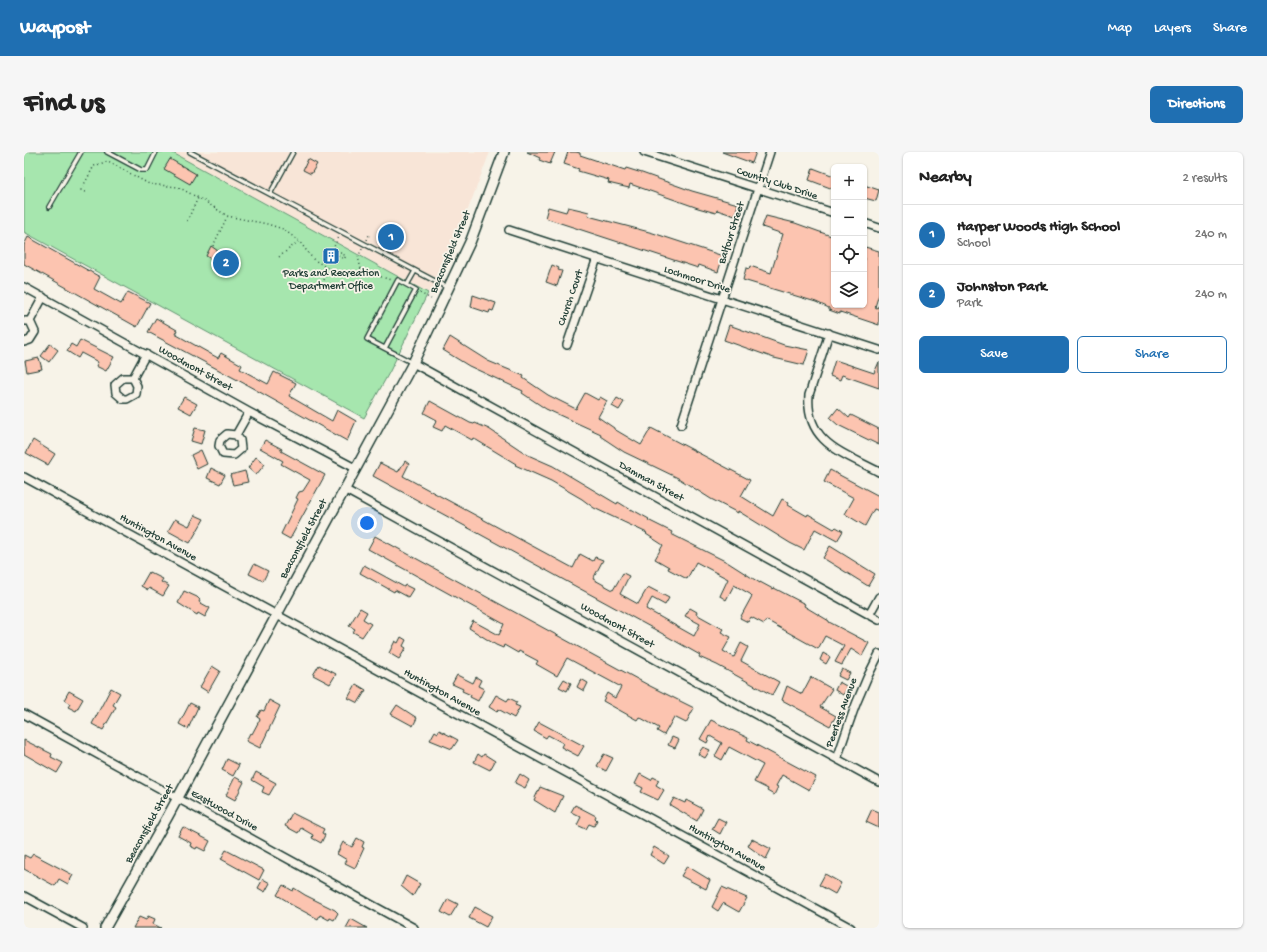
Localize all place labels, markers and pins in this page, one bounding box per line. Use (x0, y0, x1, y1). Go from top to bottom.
pin: 1 (378, 222, 404, 252)
building icon: Parks and Recreation Department Office (321, 246, 341, 266)
pin: 2 (213, 248, 239, 278)
place label: Parks and Recreation Department Office (282, 268, 380, 293)

